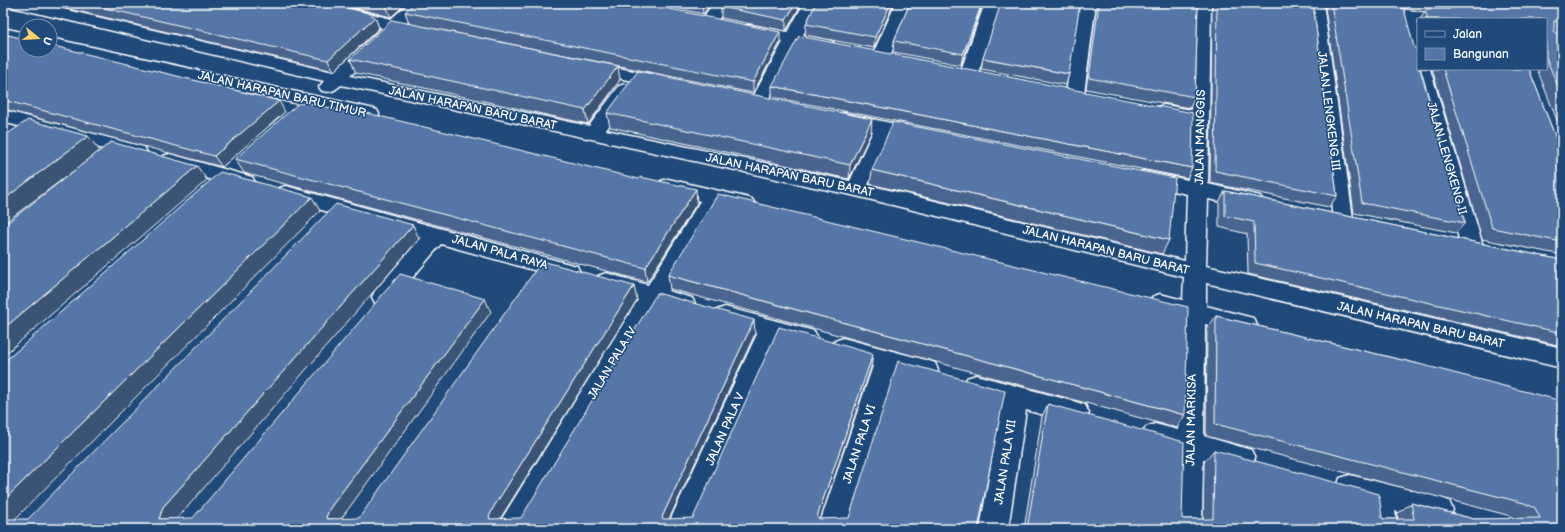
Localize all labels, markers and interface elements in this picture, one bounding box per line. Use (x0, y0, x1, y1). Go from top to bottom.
north arrow (18, 18, 58, 58)
legend (1417, 18, 1547, 70)
text: Jalan (1453, 27, 1482, 42)
text: U (40, 35, 54, 47)
text: Bangunan (1453, 47, 1509, 62)
street label: JALAN LENGKENG III (1314, 50, 1343, 172)
street label: JALAN HARAPAN BARU TIMUR (196, 68, 368, 121)
street label: JALAN HARAPAN BARU BARAT (388, 83, 559, 134)
street label: JALAN MANGGIS (1192, 89, 1209, 185)
street label: JALAN LENGKENG II (1423, 100, 1470, 217)
street label: JALAN HARAPAN BARU BARAT (705, 150, 876, 201)
street label: JALAN HARAPAN BARU BARAT (1021, 222, 1192, 279)
street label: JALAN PALA RAYA (450, 232, 550, 274)
street label: JALAN HARAPAN BARU BARAT (1336, 299, 1507, 352)
street label: JALAN PALA IV (585, 324, 640, 402)
street label: JALAN MARKISA (1183, 373, 1200, 466)
street label: JALAN PALA V (703, 390, 748, 468)
street label: JALAN PALA VI (840, 403, 879, 485)
street label: JALAN PALA VII (991, 418, 1020, 506)

